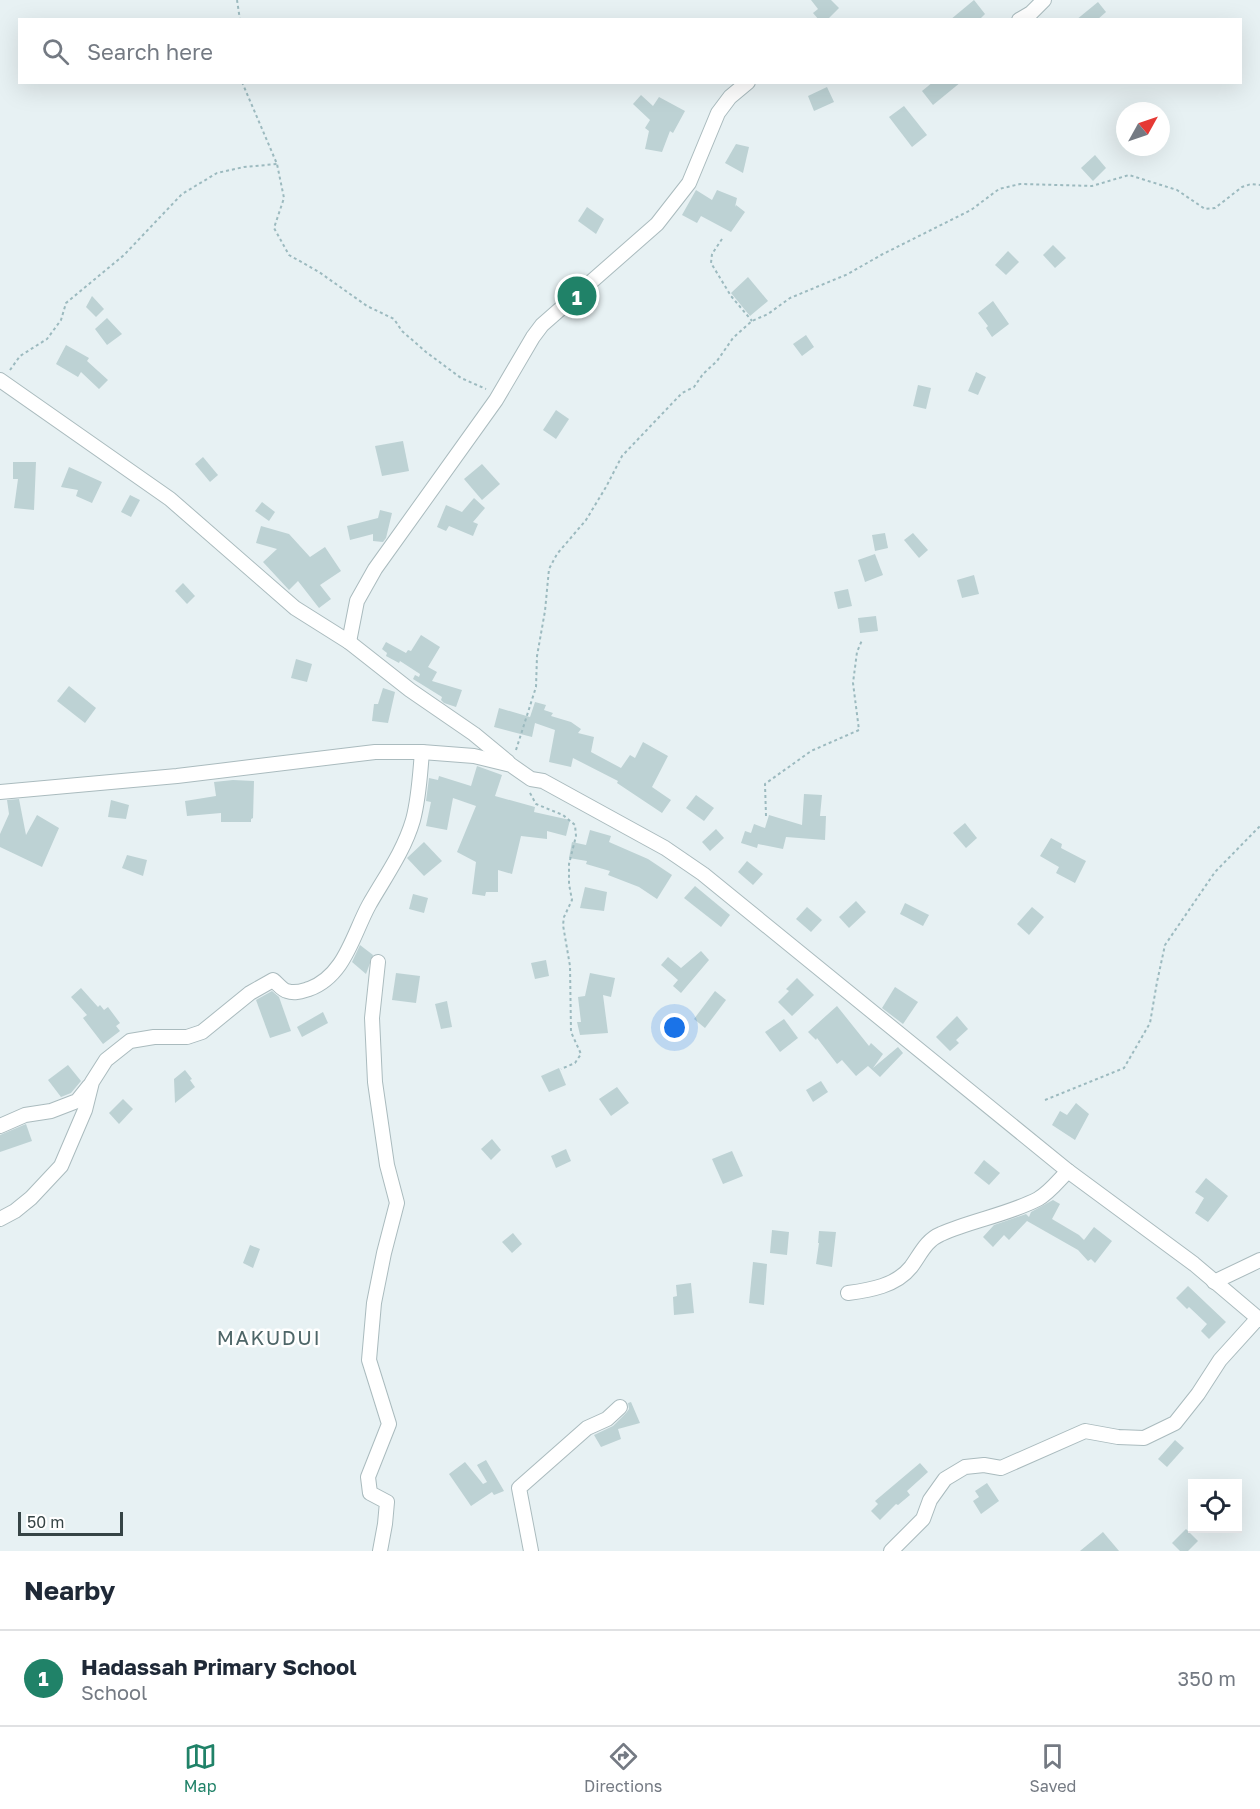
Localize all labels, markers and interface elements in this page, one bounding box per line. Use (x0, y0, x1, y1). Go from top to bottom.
search box (18, 18, 1242, 84)
icon: search (39, 35, 72, 68)
text: Search here (87, 38, 213, 65)
north arrow (1116, 102, 1170, 156)
pin: 1 (558, 274, 596, 318)
your location (660, 1013, 689, 1042)
district label: MAKUDUI (217, 1325, 321, 1349)
map controls (1188, 1479, 1242, 1533)
button: locate (1188, 1479, 1242, 1533)
scale bar (18, 1509, 123, 1536)
text: 50 m (27, 1512, 64, 1532)
text: Nearby (24, 1575, 115, 1606)
text: Hadassah Primary School (81, 1653, 357, 1680)
text: 1 (38, 1666, 49, 1690)
text: 350 m (1178, 1666, 1236, 1690)
text: School (81, 1680, 147, 1704)
tab: Map (184, 1740, 217, 1796)
tab: Directions (584, 1740, 662, 1796)
tab: Saved (1030, 1740, 1076, 1796)

